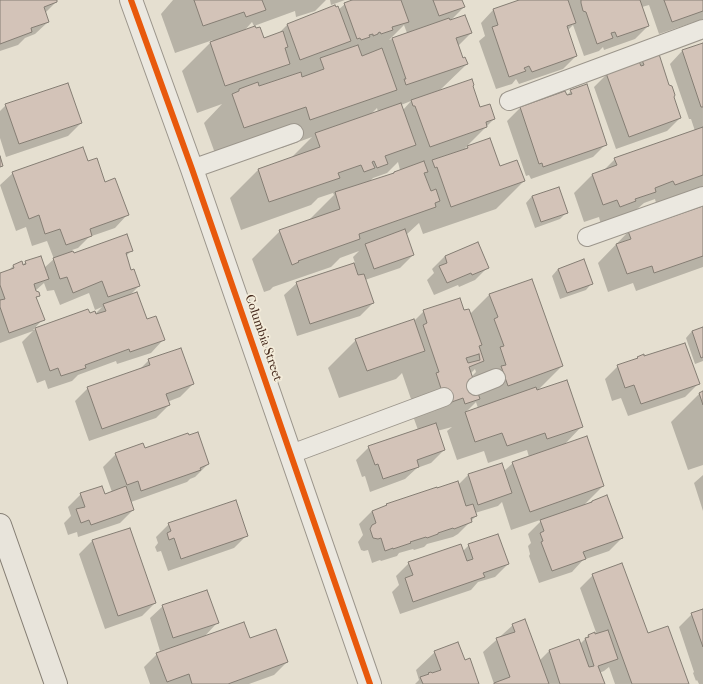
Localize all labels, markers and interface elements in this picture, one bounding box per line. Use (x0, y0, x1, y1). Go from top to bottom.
street label: Columbia Street (241, 293, 285, 383)

